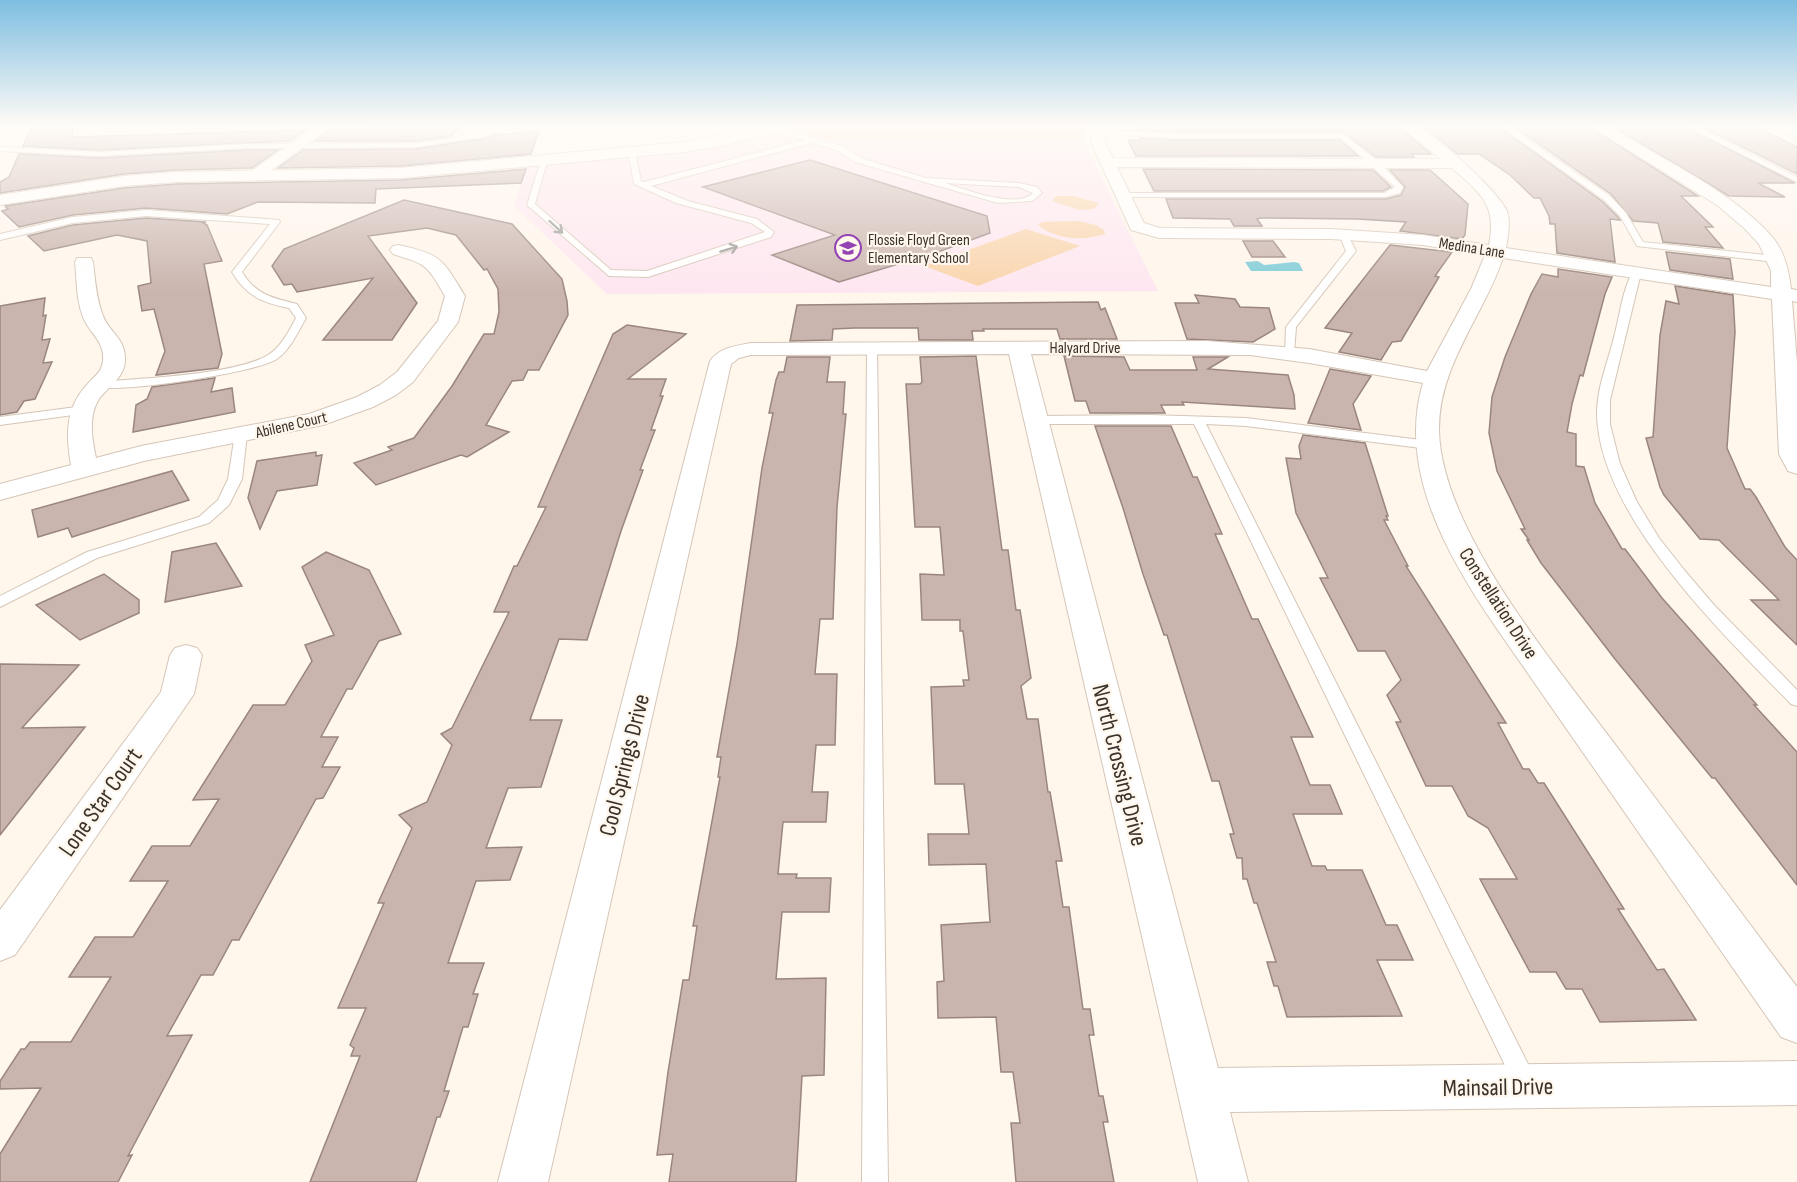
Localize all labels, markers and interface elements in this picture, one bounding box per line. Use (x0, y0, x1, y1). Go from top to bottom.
one-way arrow (548, 220, 563, 234)
place label: Flossie Floyd Green Elementary School (868, 231, 970, 268)
school or university icon: Flossie Floyd Green Elementary School (833, 233, 863, 263)
street label: Medina Lane (1437, 234, 1506, 263)
one-way arrow (719, 243, 738, 254)
street label: Halyard Drive (1050, 339, 1120, 358)
street label: Abilene Court (253, 408, 329, 443)
street label: Constellation Drive (1453, 544, 1543, 664)
street label: North Crossing Drive (1085, 681, 1154, 849)
street label: Cool Springs Drive (593, 691, 656, 839)
street label: Lone Star Court (52, 743, 148, 862)
street label: Mainsail Drive (1442, 1072, 1554, 1103)

